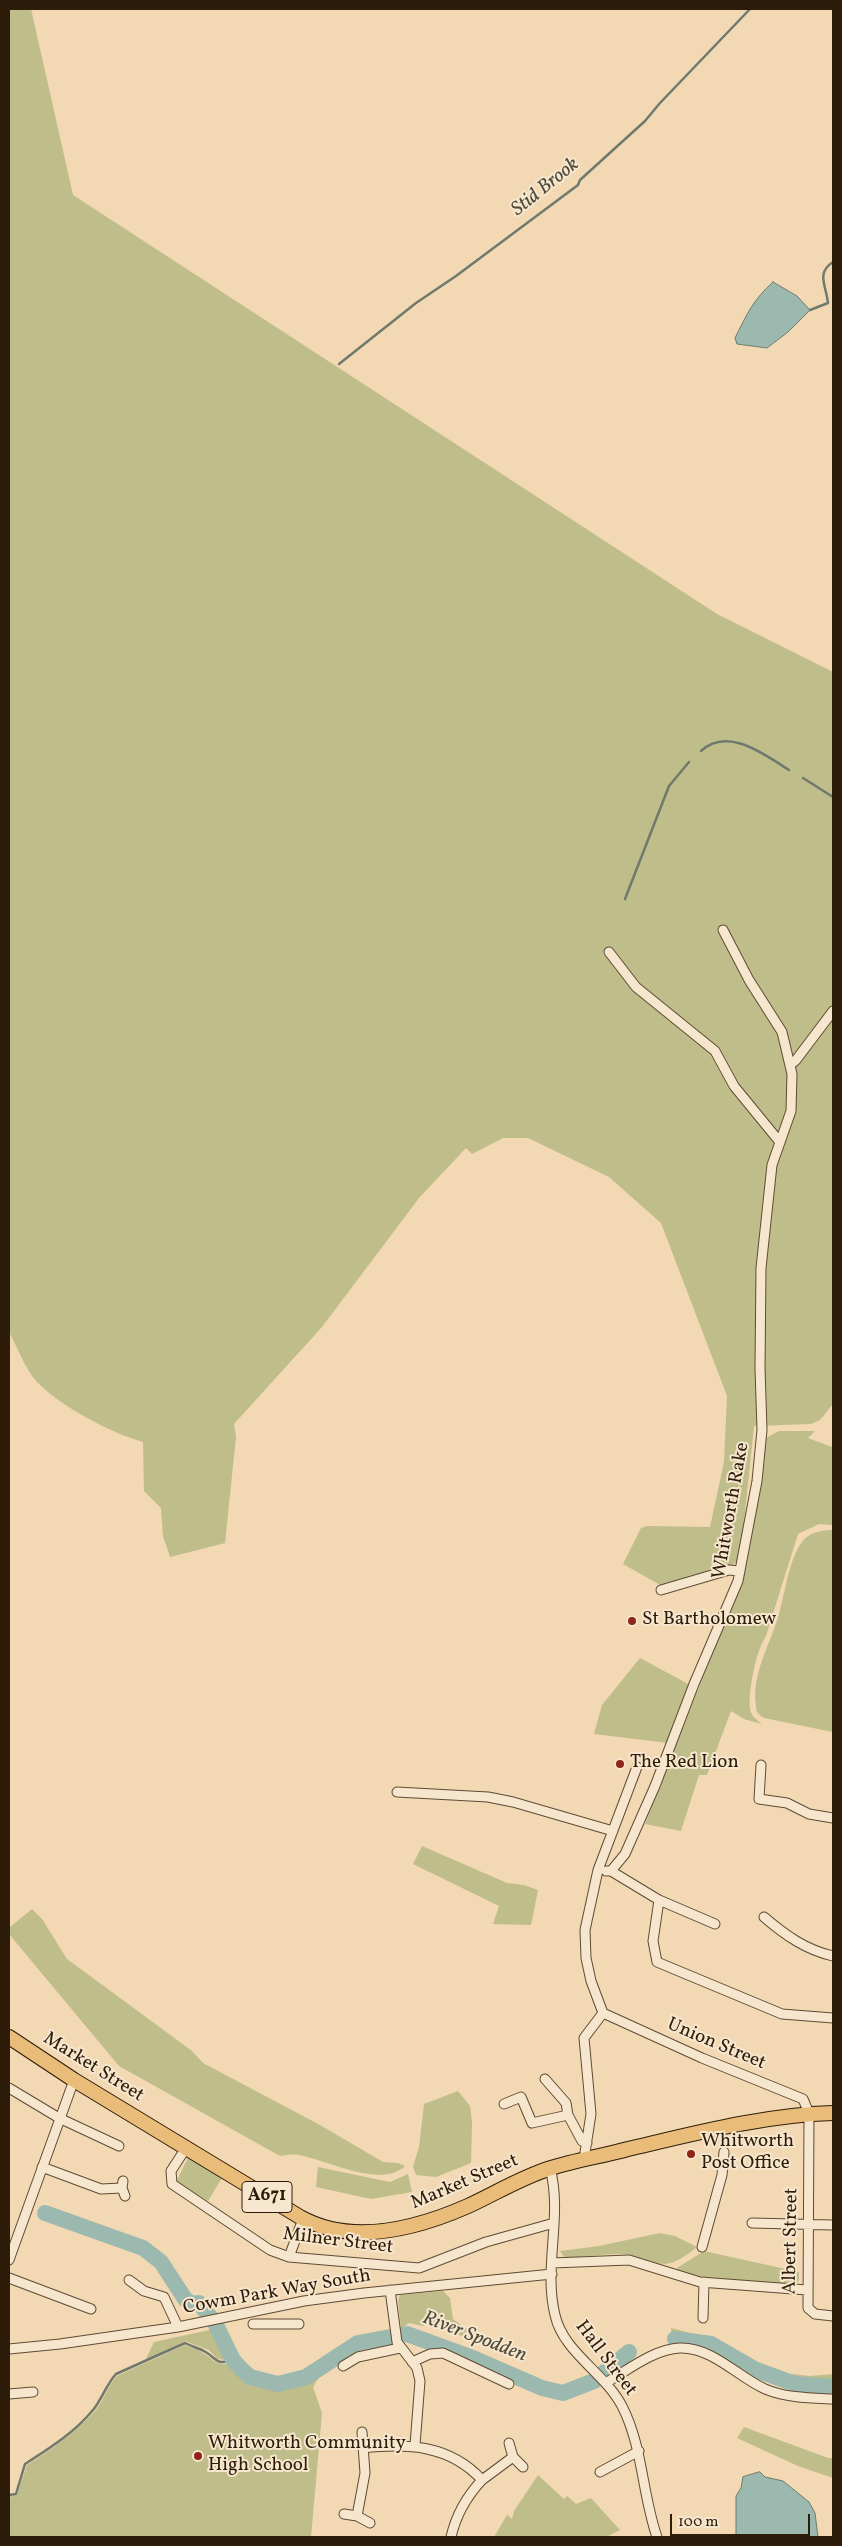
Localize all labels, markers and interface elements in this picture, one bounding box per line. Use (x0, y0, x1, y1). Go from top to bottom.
water label: Stid Brook (507, 153, 585, 223)
street label: Whitworth Rake (709, 1441, 755, 1581)
place label: St Bartholomew (642, 1610, 776, 1632)
marker: St Bartholomew (626, 1615, 638, 1627)
place label: The Red Lion (630, 1753, 739, 1775)
marker: The Red Lion (614, 1758, 626, 1770)
street label: Union Street (663, 2014, 769, 2076)
street label: Market Street (38, 2028, 148, 2108)
place label: Whitworth Post Office (701, 2132, 794, 2176)
marker: Whitworth Post Office (685, 2148, 697, 2160)
street label: Market Street (408, 2150, 522, 2216)
road number: A671 (242, 2182, 292, 2212)
street label: Albert Street (780, 2187, 804, 2295)
street label: Milner Street (282, 2224, 394, 2260)
street label: Cowm Park Way South (181, 2265, 373, 2321)
water label: River Spodden (419, 2307, 529, 2369)
street label: Hall Street (569, 2317, 641, 2401)
place label: Whitworth Community High School (208, 2434, 406, 2478)
marker: Whitworth Community High School (192, 2450, 204, 2462)
scale bar (672, 2504, 812, 2536)
text: 100 m (678, 2512, 718, 2533)

